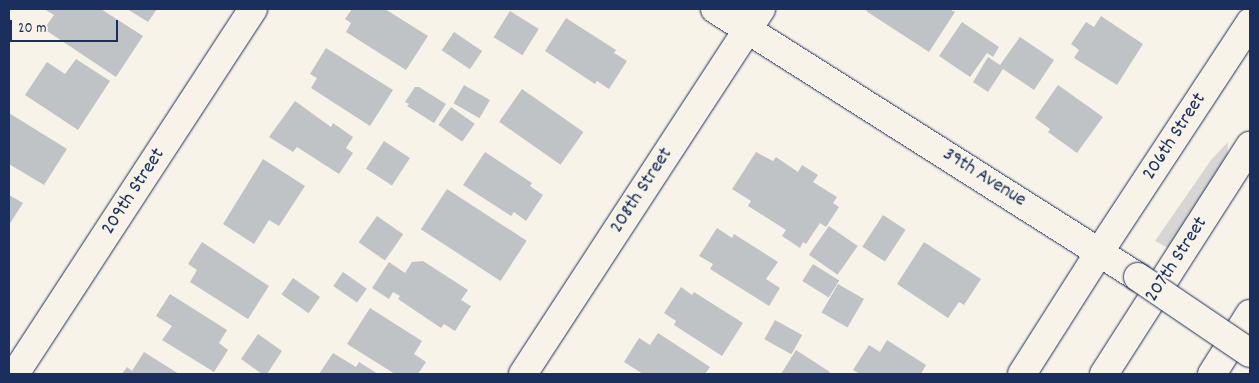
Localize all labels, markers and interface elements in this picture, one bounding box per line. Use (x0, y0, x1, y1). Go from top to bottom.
scale bar (12, 10, 120, 42)
text: 20 m (18, 18, 46, 40)
street label: 206th Street (1138, 89, 1212, 185)
street label: 39th Avenue (938, 143, 1030, 213)
street label: 209th Street (97, 144, 171, 240)
street label: 208th Street (605, 144, 679, 238)
street label: 207th Street (1141, 213, 1213, 307)

